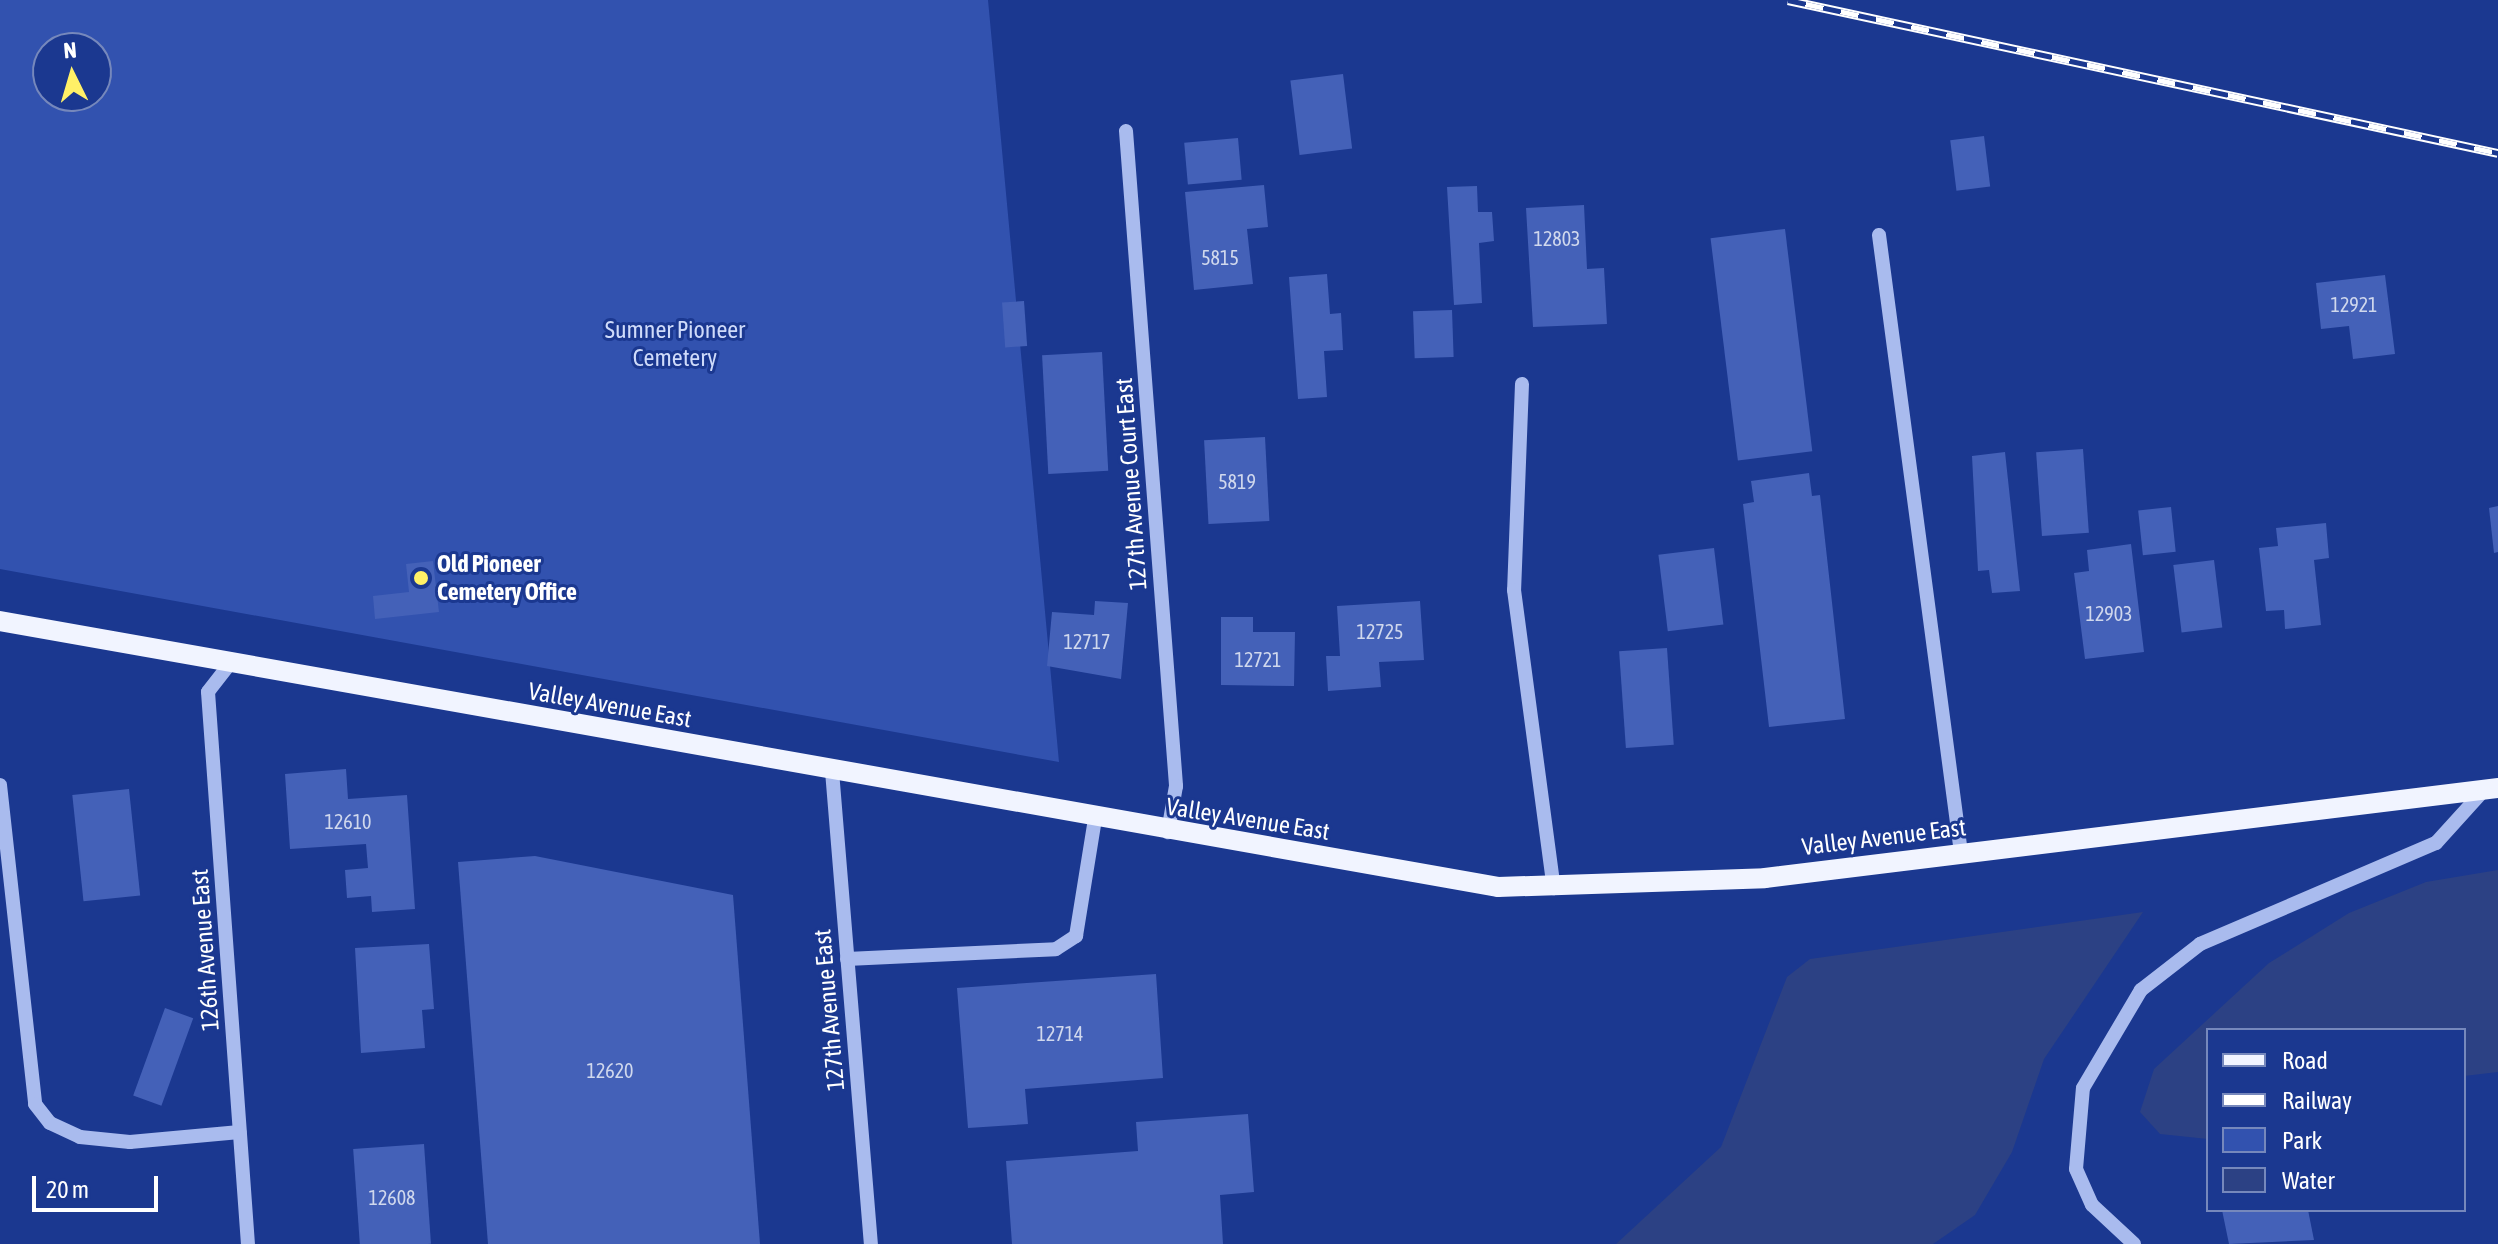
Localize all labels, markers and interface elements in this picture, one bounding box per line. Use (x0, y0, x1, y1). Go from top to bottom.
north arrow (32, 32, 112, 112)
text: N (62, 37, 78, 64)
house number: 12803 (1534, 226, 1580, 250)
house number: 5815 (1201, 245, 1239, 269)
house number: 12921 (2331, 292, 2377, 316)
park label: Sumner Pioneer Cemetery (605, 316, 745, 372)
street label: 127th Avenue Court East (1109, 377, 1153, 591)
house number: 5819 (1218, 469, 1256, 493)
place label: Old Pioneer Cemetery Office (437, 550, 577, 606)
marker: Old Pioneer Cemetery Office (412, 569, 430, 587)
house number: 12903 (2086, 601, 2132, 625)
house number: 12725 (1357, 619, 1403, 643)
house number: 12717 (1064, 629, 1110, 653)
house number: 12721 (1235, 647, 1281, 671)
street label: Valley Avenue East (526, 676, 694, 734)
street label: Valley Avenue East (1164, 792, 1332, 846)
house number: 12610 (325, 809, 371, 833)
street label: Valley Avenue East (1800, 813, 1968, 861)
street label: 126th Avenue East (185, 868, 225, 1032)
street label: 127th Avenue East (808, 928, 850, 1092)
house number: 12714 (1037, 1021, 1083, 1045)
legend (2206, 1028, 2466, 1212)
text: Road (2282, 1047, 2328, 1074)
house number: 12620 (587, 1058, 633, 1082)
text: Railway (2282, 1087, 2352, 1114)
text: Park (2282, 1127, 2322, 1154)
scale bar (36, 1160, 162, 1210)
text: Water (2282, 1167, 2335, 1194)
text: 20 m (46, 1176, 89, 1203)
house number: 12608 (369, 1185, 415, 1209)

